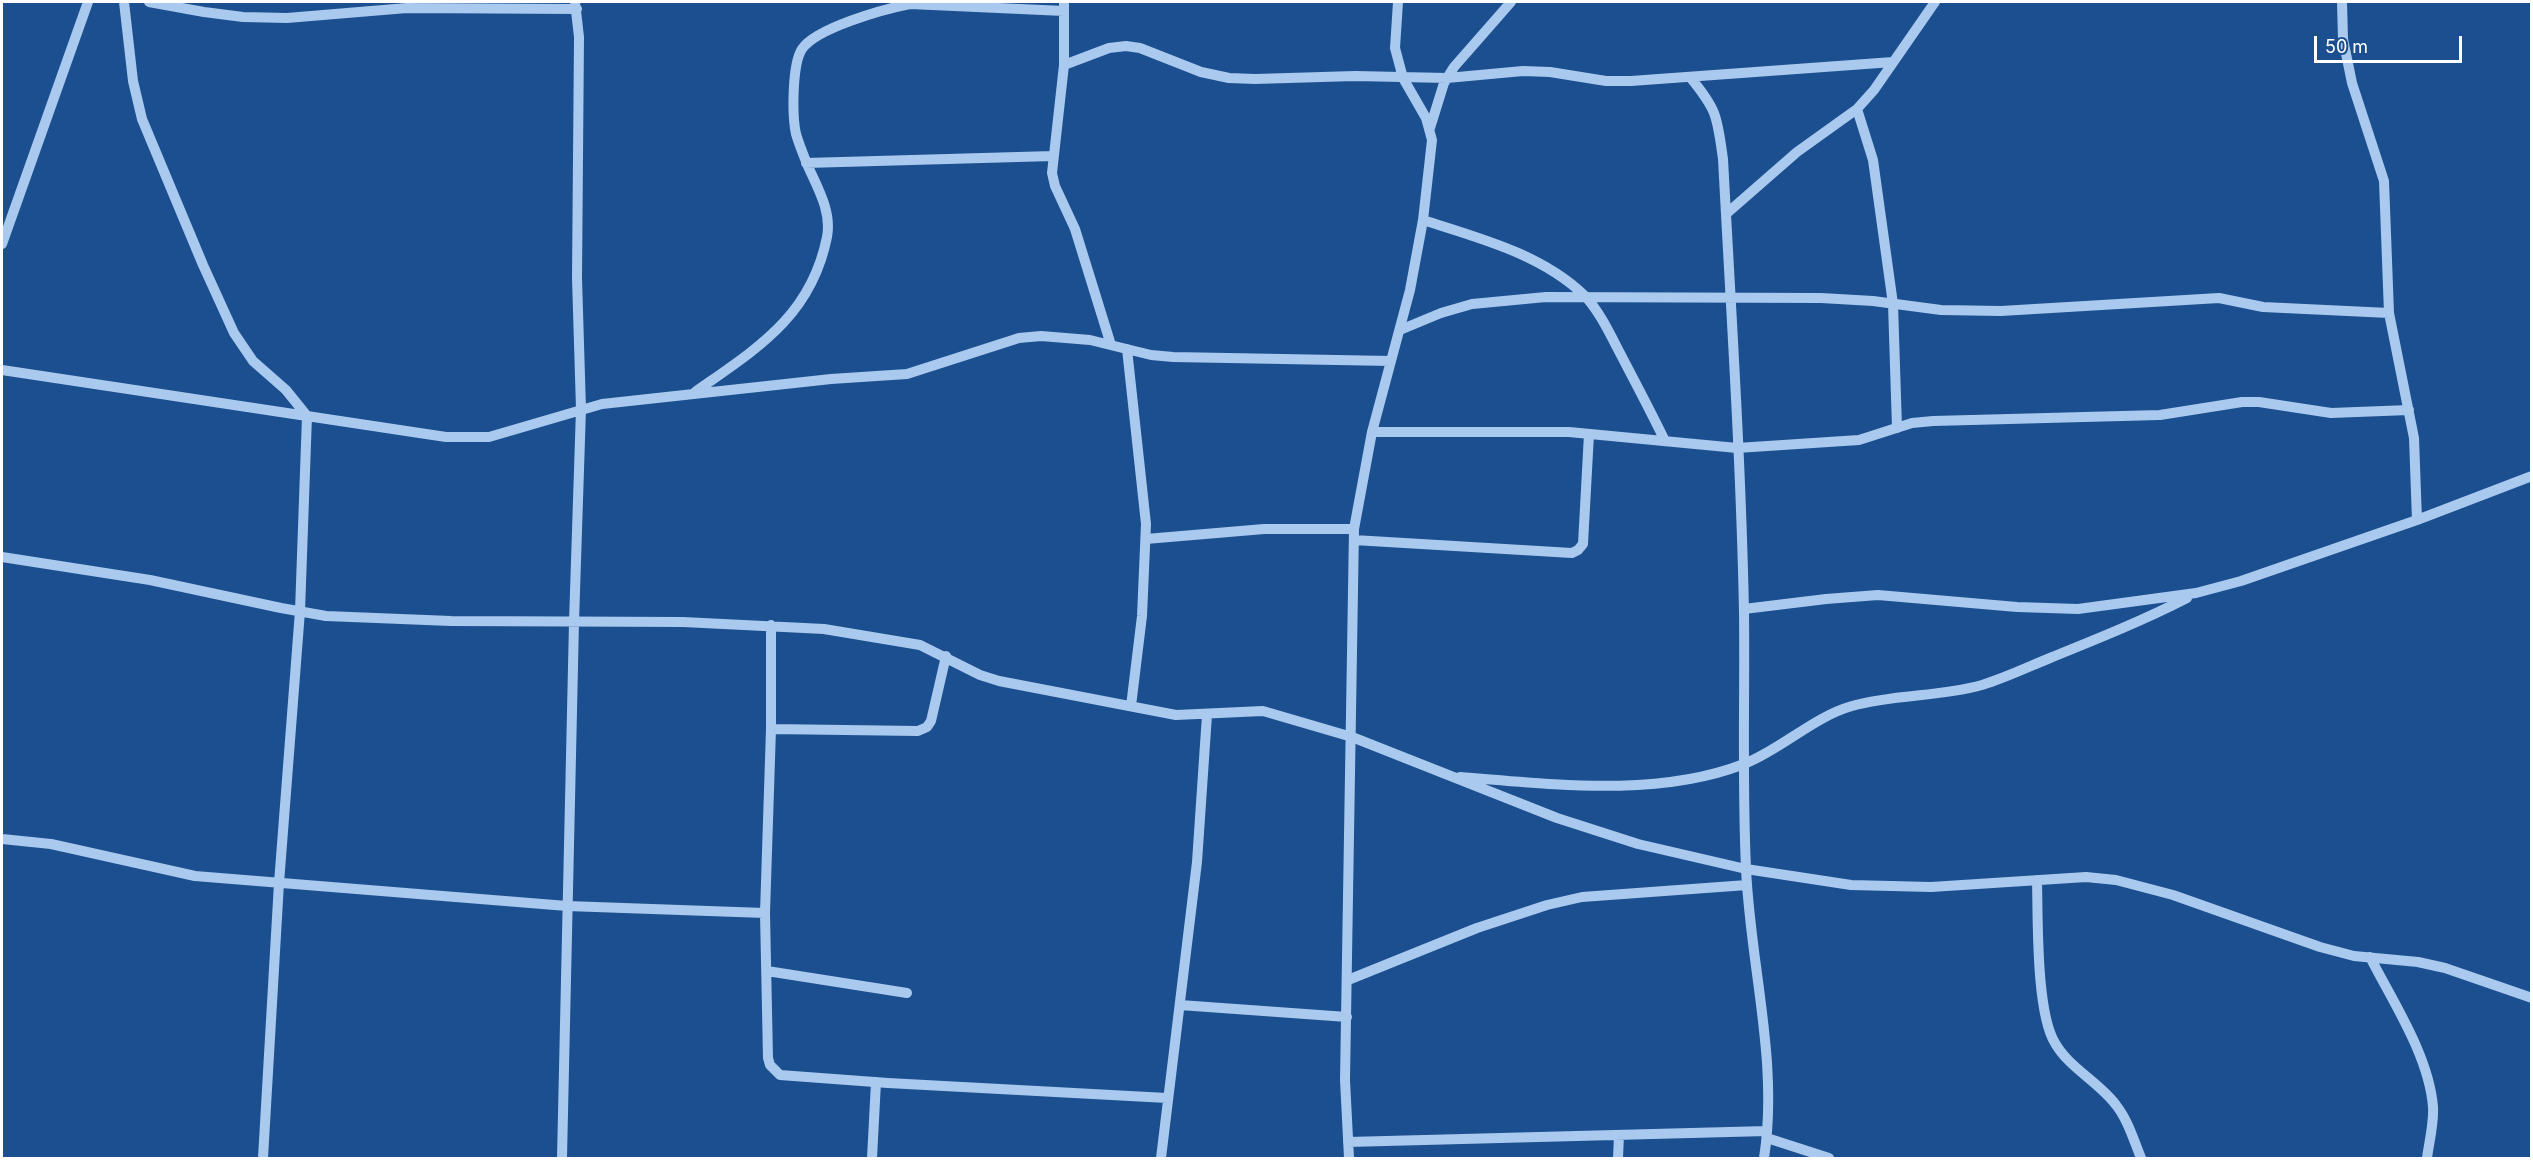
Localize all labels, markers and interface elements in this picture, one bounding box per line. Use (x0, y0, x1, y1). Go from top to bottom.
scale bar (2317, 24, 2466, 62)
text: 50 m (2325, 36, 2368, 57)

